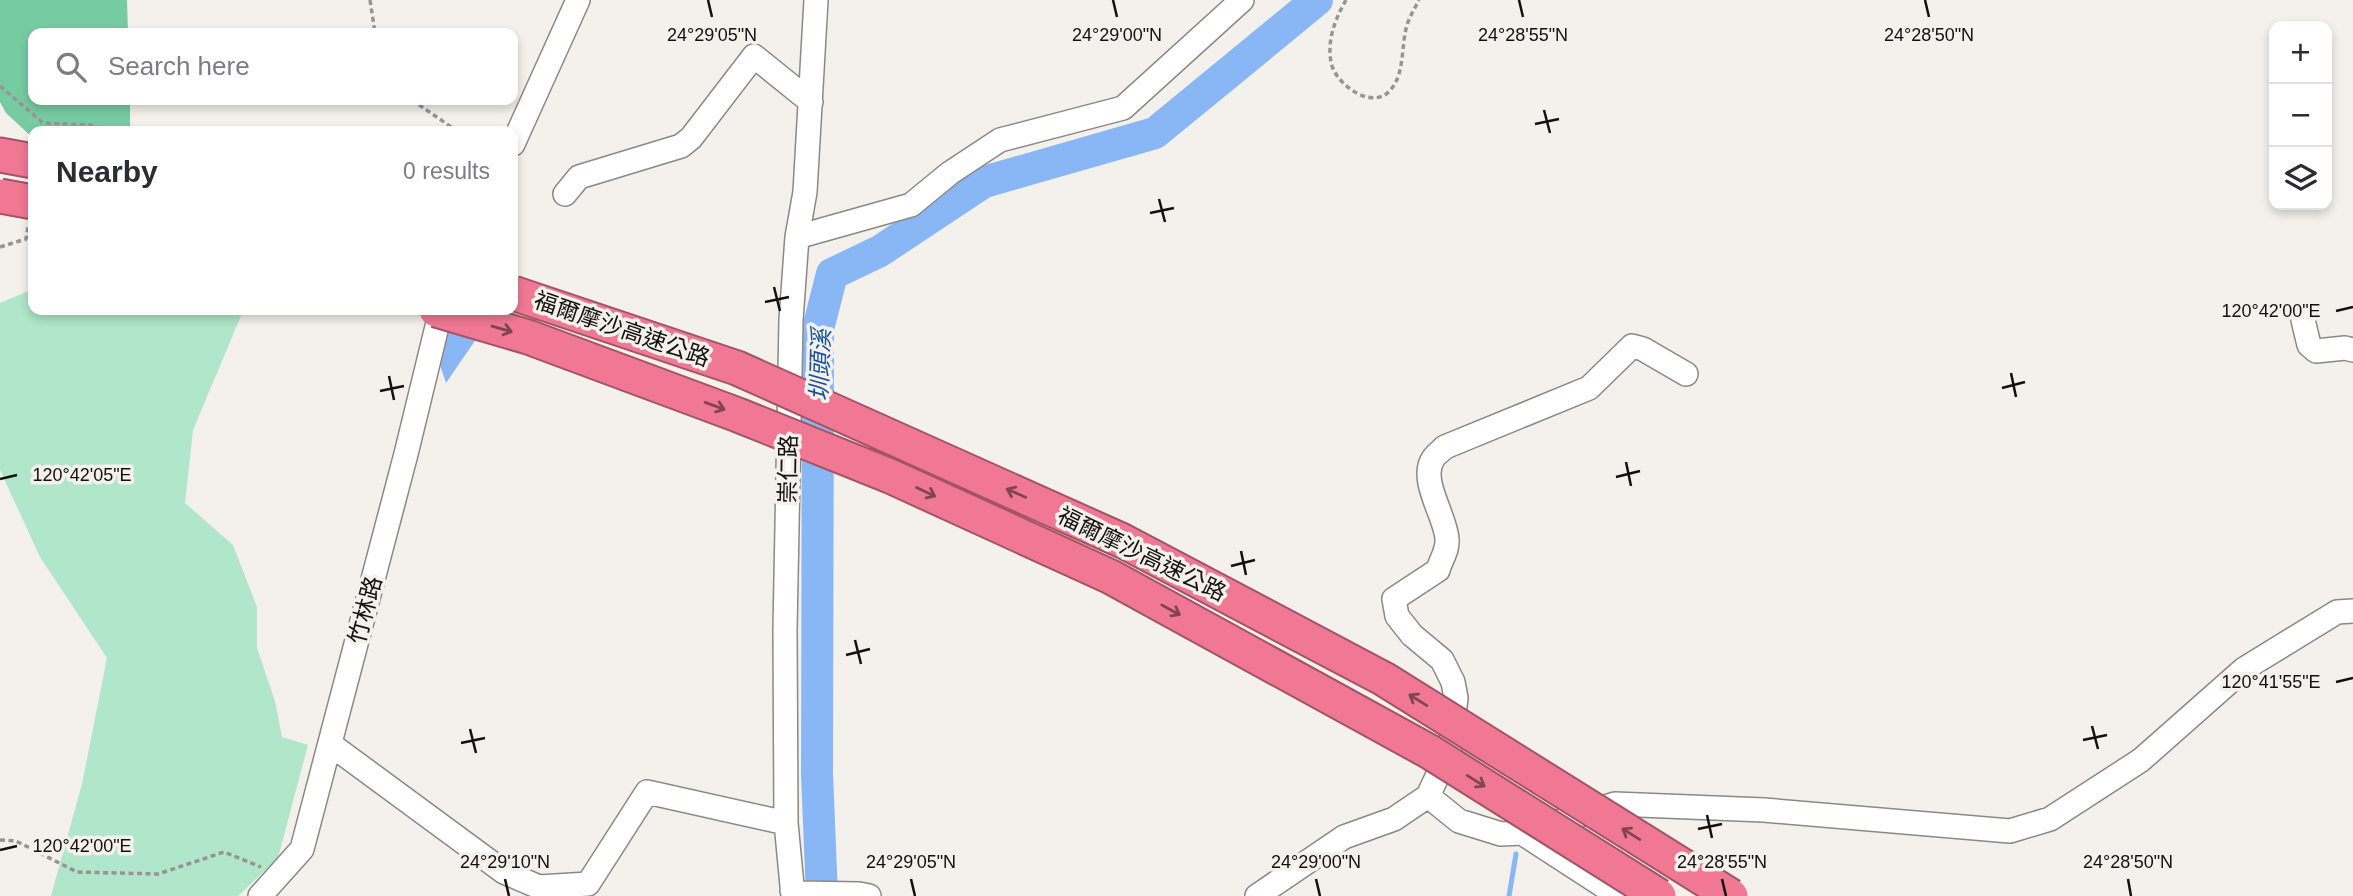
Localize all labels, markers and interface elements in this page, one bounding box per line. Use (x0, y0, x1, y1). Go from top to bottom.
map controls (2269, 21, 2332, 210)
button: + (2269, 21, 2332, 84)
text: 24°29'05"N (667, 25, 757, 45)
text: 24°29'00"N (1072, 25, 1162, 45)
text: 24°28'55"N (1478, 25, 1568, 45)
text: 24°28'50"N (1884, 25, 1974, 45)
search box (28, 28, 518, 105)
icon: search (52, 48, 90, 86)
text: Search here (108, 51, 250, 81)
button: − (2269, 84, 2332, 147)
button: layers (2269, 147, 2332, 210)
text: Nearby (56, 155, 158, 188)
text: 0 results (403, 158, 490, 184)
street label: 福爾摩沙高速公路 (531, 287, 713, 371)
text: 120°42'00"E (2221, 301, 2321, 321)
one-way arrow (490, 323, 512, 336)
water label: 圳頭溪 (805, 326, 835, 401)
one-way arrow (704, 401, 726, 414)
street label: 崇仁路 (774, 434, 802, 504)
text: 120°42'05"E (32, 465, 132, 485)
one-way arrow (915, 486, 936, 499)
one-way arrow (1006, 486, 1027, 499)
street label: 福爾摩沙高速公路 (1054, 502, 1230, 606)
street label: 竹林路 (344, 573, 386, 647)
one-way arrow (1160, 604, 1181, 617)
text: 120°41'55"E (2221, 672, 2321, 692)
one-way arrow (1408, 693, 1428, 707)
one-way arrow (1466, 775, 1486, 789)
one-way arrow (1622, 827, 1642, 841)
text: 120°42'00"E (32, 836, 132, 856)
text: 24°29'10"N (460, 852, 550, 872)
text: 24°29'05"N (866, 852, 956, 872)
text: 24°29'00"N (1271, 852, 1361, 872)
text: 24°28'55"N (1677, 852, 1767, 872)
text: 24°28'50"N (2083, 852, 2173, 872)

